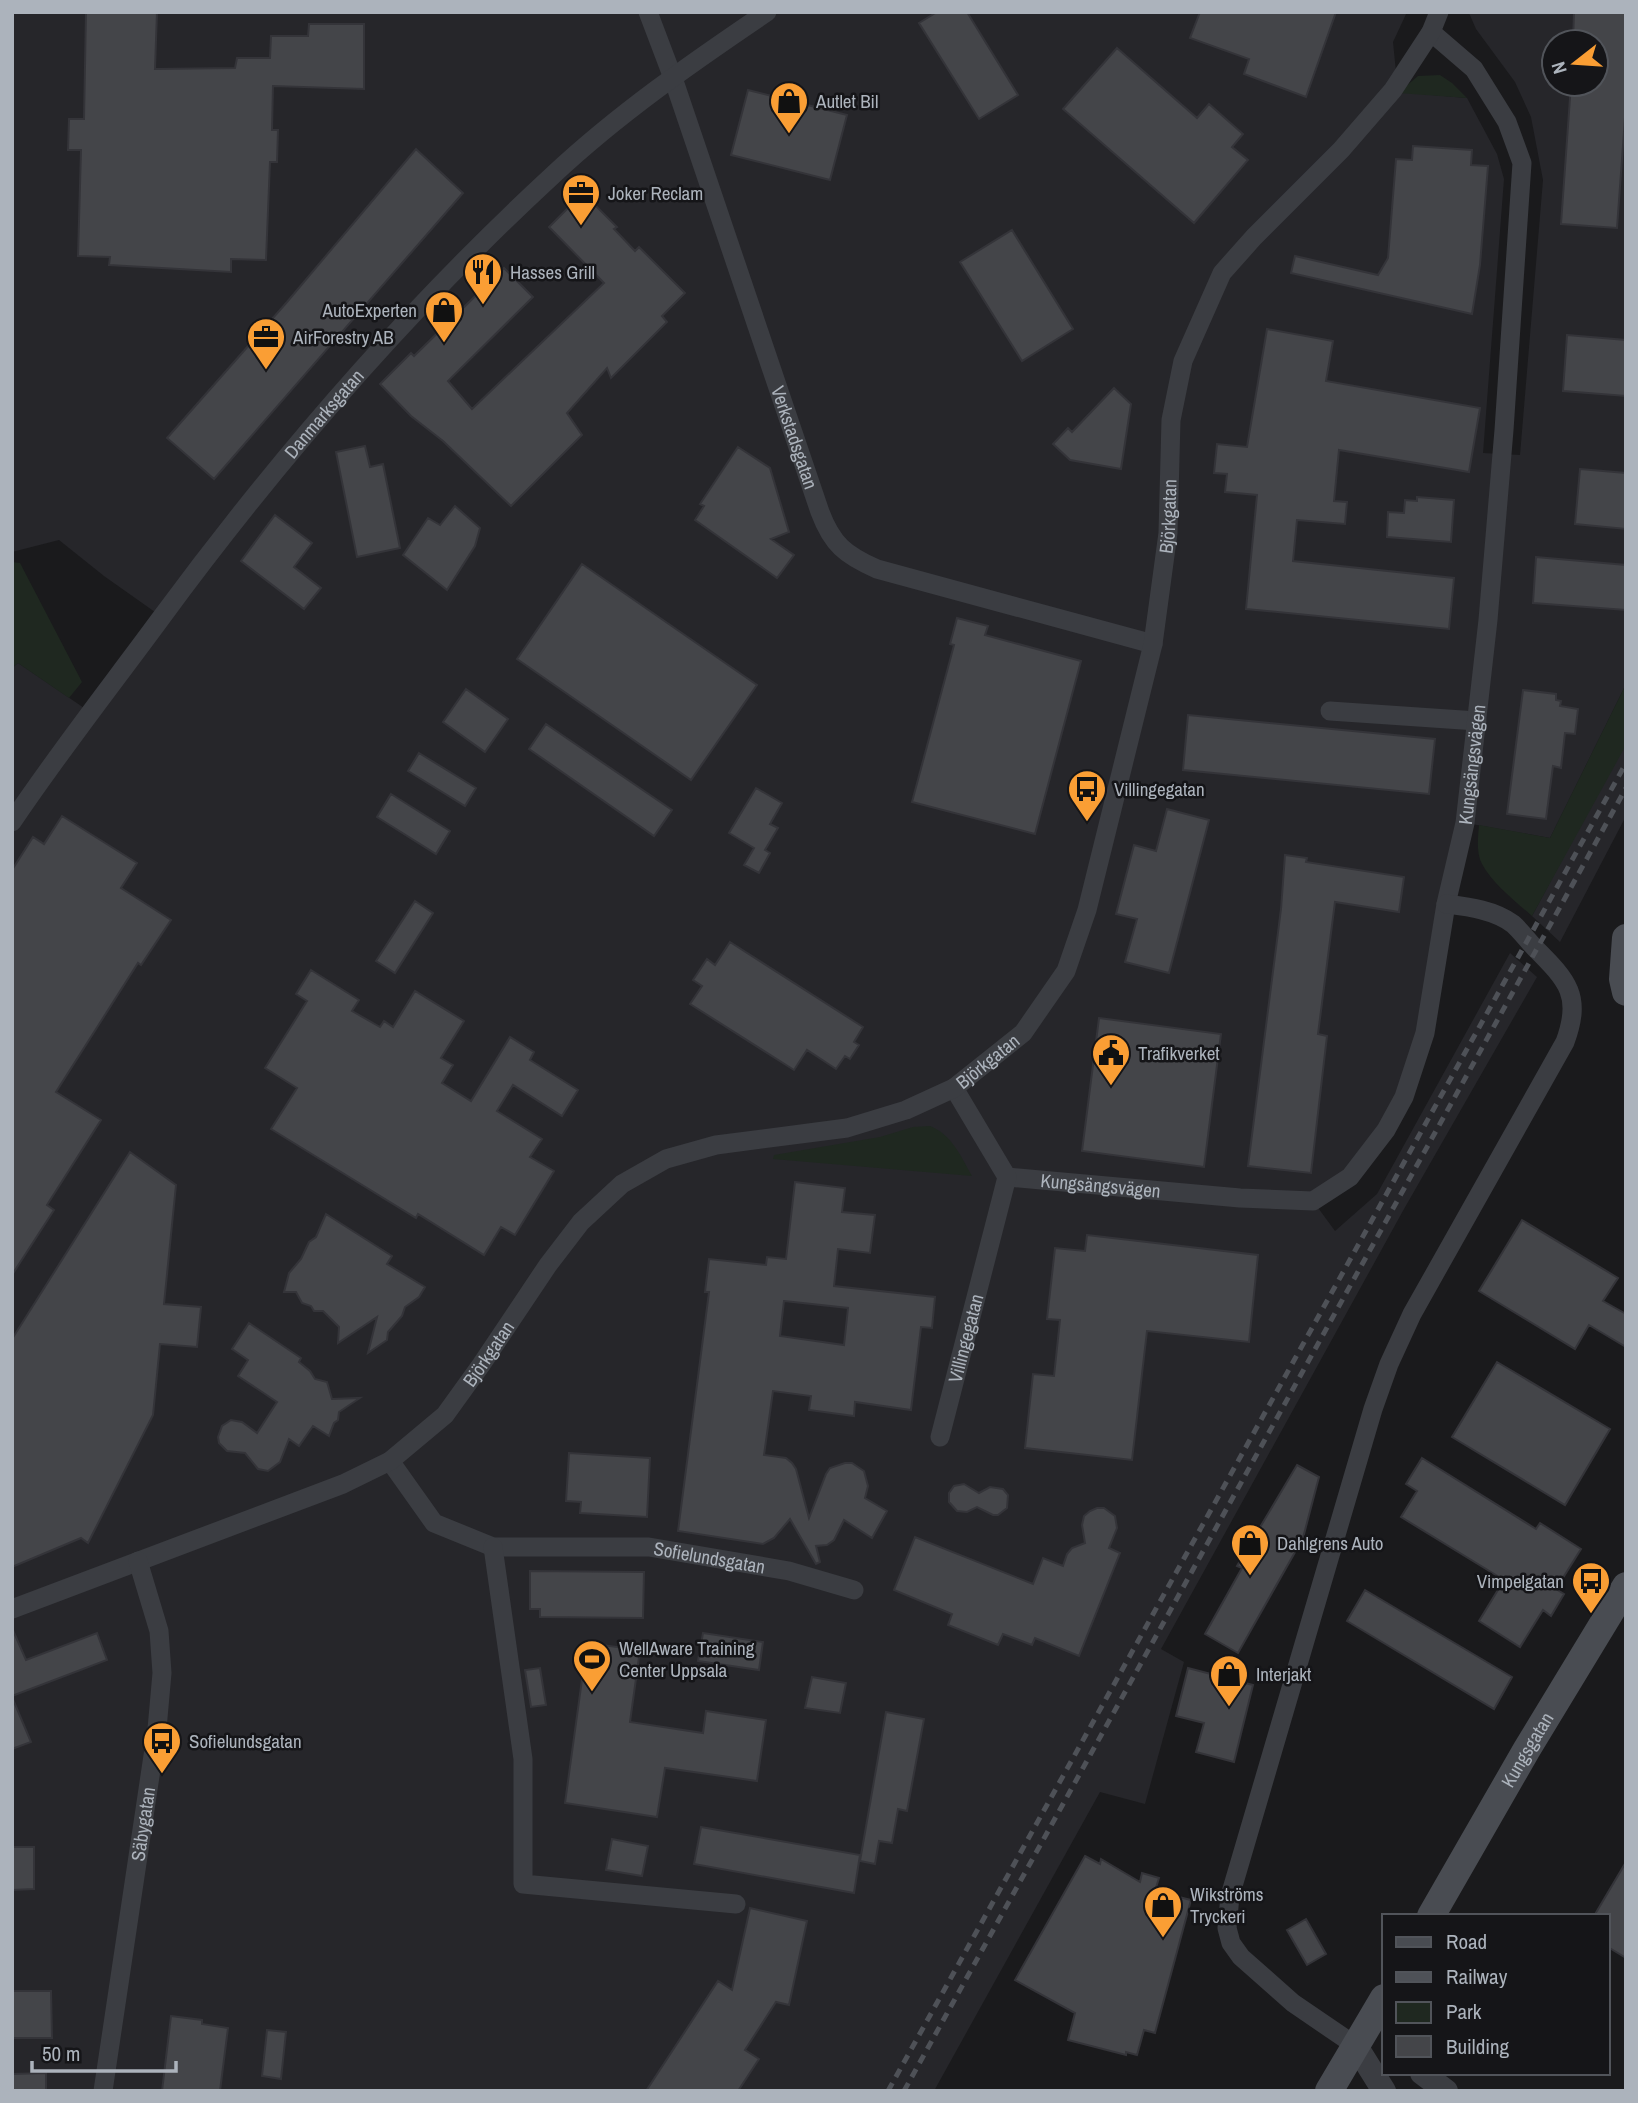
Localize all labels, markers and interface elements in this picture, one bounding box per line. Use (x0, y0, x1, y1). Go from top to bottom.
north arrow (1540, 28, 1610, 98)
text: N (1545, 59, 1573, 77)
shop icon: Autlet Bil (768, 80, 810, 135)
place label: Autlet Bil (815, 88, 878, 114)
office icon: Joker Reclam (560, 172, 602, 227)
place label: Joker Reclam (608, 180, 703, 206)
restaurant icon: Hasses Grill (462, 251, 504, 306)
place label: Hasses Grill (510, 259, 595, 285)
shop icon: AutoExperten (423, 289, 465, 344)
place label: AutoExperten (322, 297, 417, 323)
office icon: AirForestry AB (245, 316, 287, 371)
place label: AirForestry AB (292, 324, 394, 350)
street label: Danmarksgatan (278, 363, 370, 464)
street label: Verkstadsgatan (765, 382, 824, 492)
street label: Björkgatan (1152, 479, 1182, 555)
street label: Kungsängsvägen (1452, 703, 1491, 826)
bus stop icon: Villingegatan (1066, 768, 1108, 823)
place label: Villingegatan (1114, 776, 1205, 802)
street label: Björkgatan (950, 1028, 1025, 1095)
public building icon: Trafikverket (1090, 1032, 1132, 1087)
place label: Trafikverket (1138, 1040, 1220, 1066)
street label: Kungsängsvägen (1039, 1167, 1162, 1204)
street label: Villingegatan (942, 1291, 989, 1385)
street label: Björkgatan (457, 1316, 520, 1392)
shop icon: Dahlgrens Auto (1229, 1522, 1271, 1577)
place label: Dahlgrens Auto (1277, 1530, 1384, 1556)
street label: Sofielundsgatan (652, 1535, 767, 1580)
bus stop icon: Vimpelgatan (1570, 1560, 1612, 1615)
place label: Vimpelgatan (1477, 1568, 1564, 1594)
place label: WellAware Training Center Uppsala (619, 1635, 755, 1683)
sports icon: WellAware Training Center Uppsala (571, 1638, 613, 1693)
shop icon: Interjakt (1208, 1653, 1250, 1708)
place label: Interjakt (1256, 1661, 1312, 1687)
street label: Kungsgatan (1495, 1707, 1559, 1792)
bus stop icon: Sofielundsgatan (141, 1720, 183, 1775)
place label: Sofielundsgatan (189, 1728, 302, 1754)
street label: Säbygatan (124, 1785, 161, 1863)
place label: Wikströms Tryckeri (1190, 1881, 1264, 1929)
shop icon: Wikströms Tryckeri (1142, 1884, 1184, 1939)
legend (1382, 1914, 1610, 2075)
text: Road (1446, 1927, 1487, 1956)
text: Railway (1446, 1962, 1508, 1991)
text: Park (1446, 1997, 1482, 2026)
scale bar (32, 2030, 175, 2074)
text: Building (1446, 2032, 1510, 2061)
text: 50 m (42, 2039, 80, 2068)

